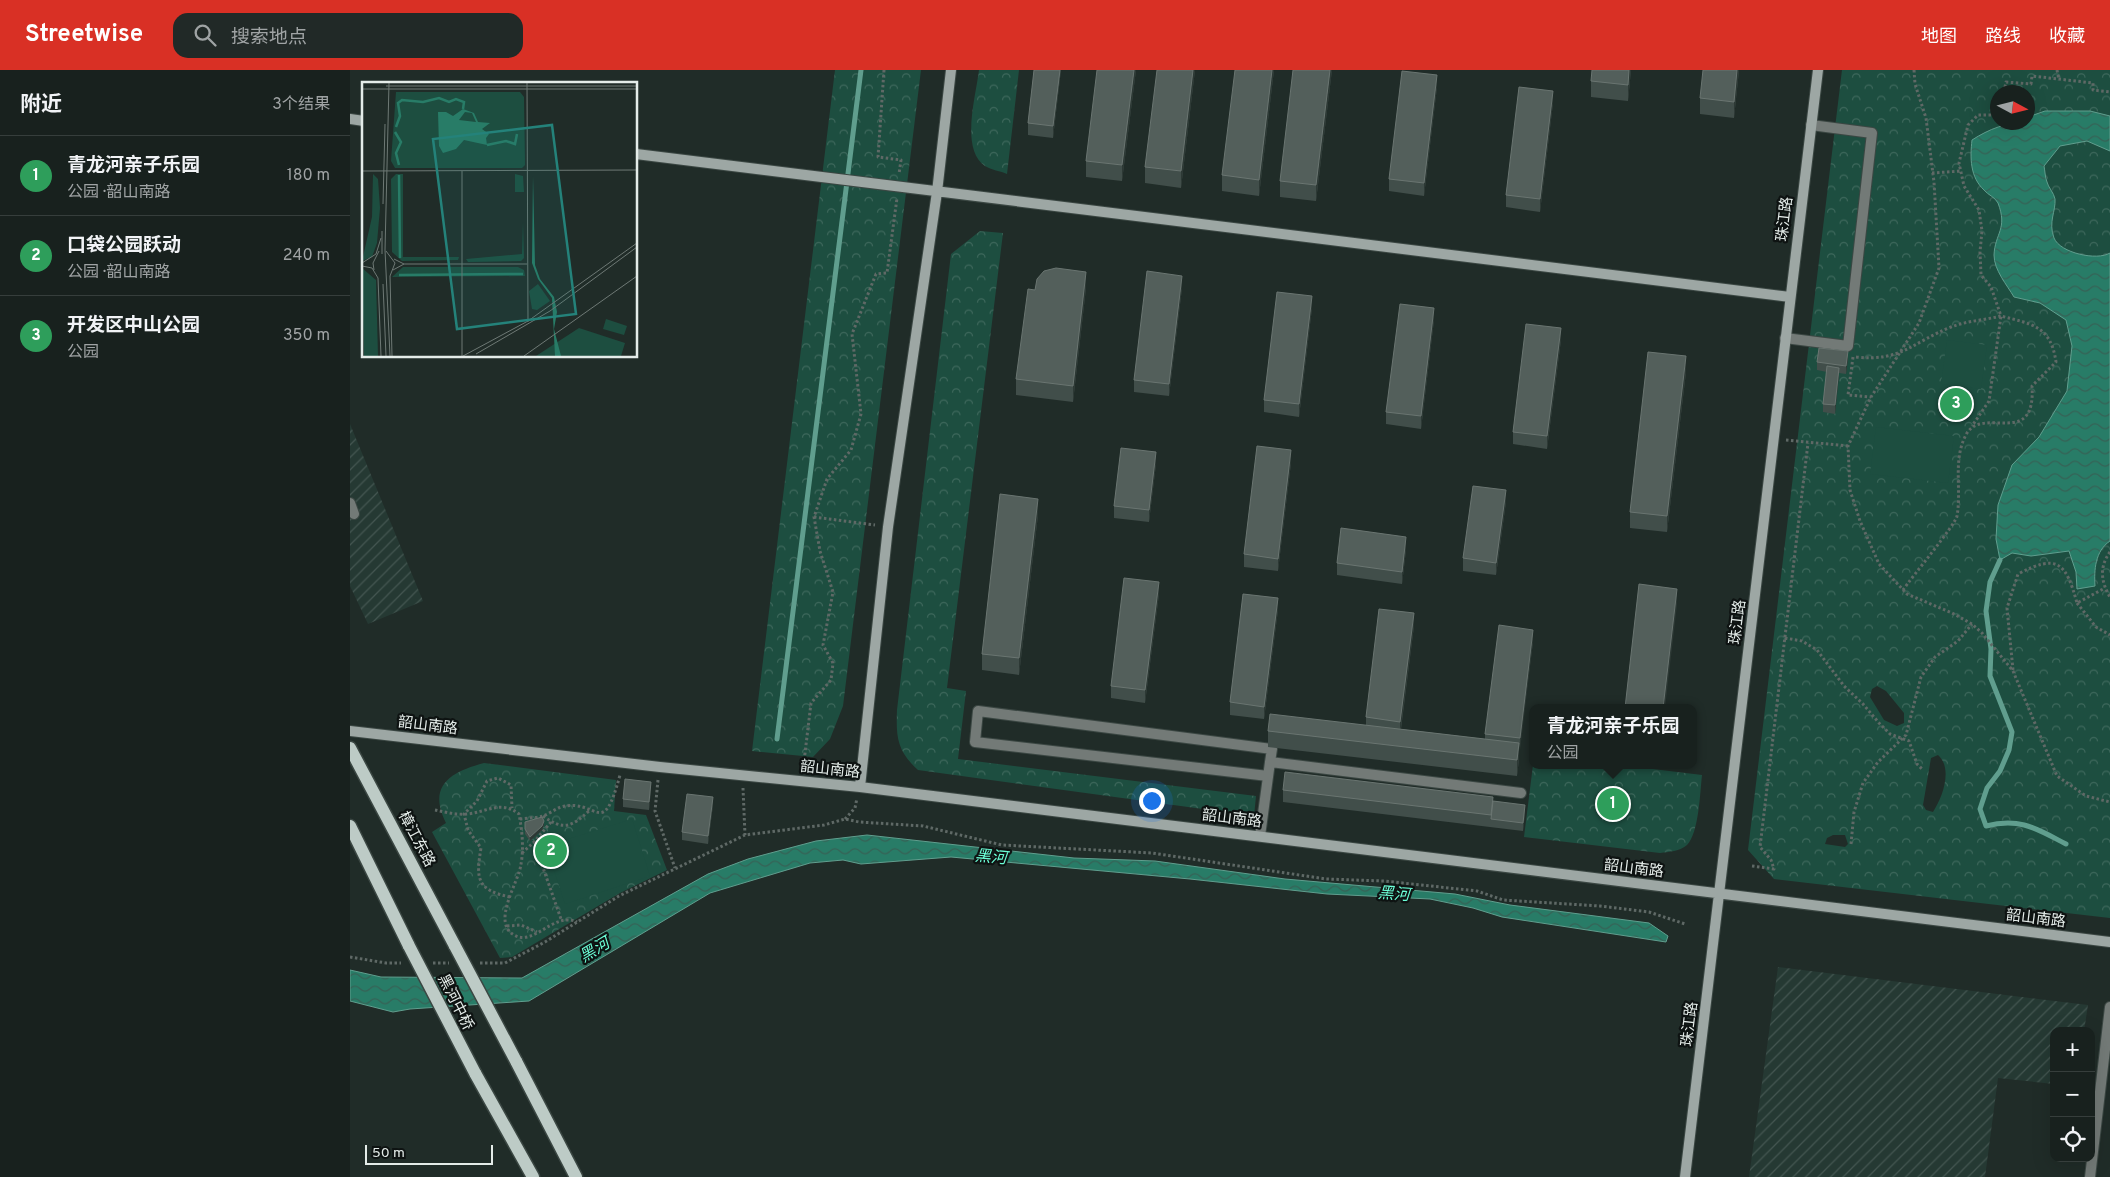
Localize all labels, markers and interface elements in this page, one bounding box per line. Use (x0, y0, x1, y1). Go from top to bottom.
search box (173, 13, 523, 58)
text: Streetwise (25, 20, 143, 50)
icon: search (191, 21, 219, 49)
text: 搜索地点 (231, 26, 307, 50)
text: 地图 (1921, 26, 1957, 49)
text: 路线 (1985, 26, 2021, 49)
text: 收藏 (2049, 26, 2085, 49)
inset map (362, 82, 638, 358)
north arrow (1990, 85, 2035, 130)
text: 附近 (20, 92, 62, 119)
text: 3个结果 (272, 95, 330, 115)
text: 青龙河亲子乐园 (67, 154, 200, 178)
text: 1 (33, 166, 39, 186)
text: 180 m (287, 166, 330, 186)
text: 公园 · 韶山南路 (67, 183, 171, 203)
street label: 珠江路 (1773, 196, 1798, 243)
text: 口袋公园·跃动 (67, 234, 181, 258)
text: 2 (31, 246, 41, 266)
text: 240 m (283, 246, 330, 266)
text: 公园 · 韶山南路 (67, 263, 171, 283)
text: 开发区中山公园 (67, 314, 200, 338)
text: 3 (31, 326, 41, 346)
text: 350 m (283, 326, 330, 346)
text: 公园 (67, 343, 99, 363)
pin: 3 (1940, 385, 1972, 423)
street label: 珠江路 (1726, 599, 1751, 646)
popup (1529, 704, 1697, 769)
street label: 韶山南路 (397, 713, 459, 740)
text: 青龙河亲子乐园 (1546, 715, 1680, 739)
text: 公园 (1546, 744, 1579, 764)
street label: 韶山南路 (799, 758, 861, 783)
pin: 1 (1597, 785, 1629, 823)
your location (1139, 788, 1165, 814)
street label: 韶山南路 (1201, 806, 1263, 833)
street label: 樟江东路 (393, 808, 439, 871)
pin: 2 (535, 832, 567, 870)
water label: 黑河 (974, 847, 1011, 870)
street label: 韶山南路 (1603, 856, 1665, 883)
water label: 黑河 (1377, 884, 1414, 906)
street label: 韶山南路 (2005, 906, 2067, 933)
water label: 黑河 (576, 932, 616, 968)
street label: 黑河中桥 (433, 972, 477, 1034)
street label: 珠江路 (1678, 1001, 1703, 1048)
map controls (2050, 1027, 2095, 1162)
button: + (2050, 1027, 2095, 1072)
button: − (2050, 1072, 2095, 1117)
button: locate (2050, 1117, 2095, 1162)
scale bar (365, 1142, 492, 1165)
text: 50 m (372, 1145, 405, 1162)

